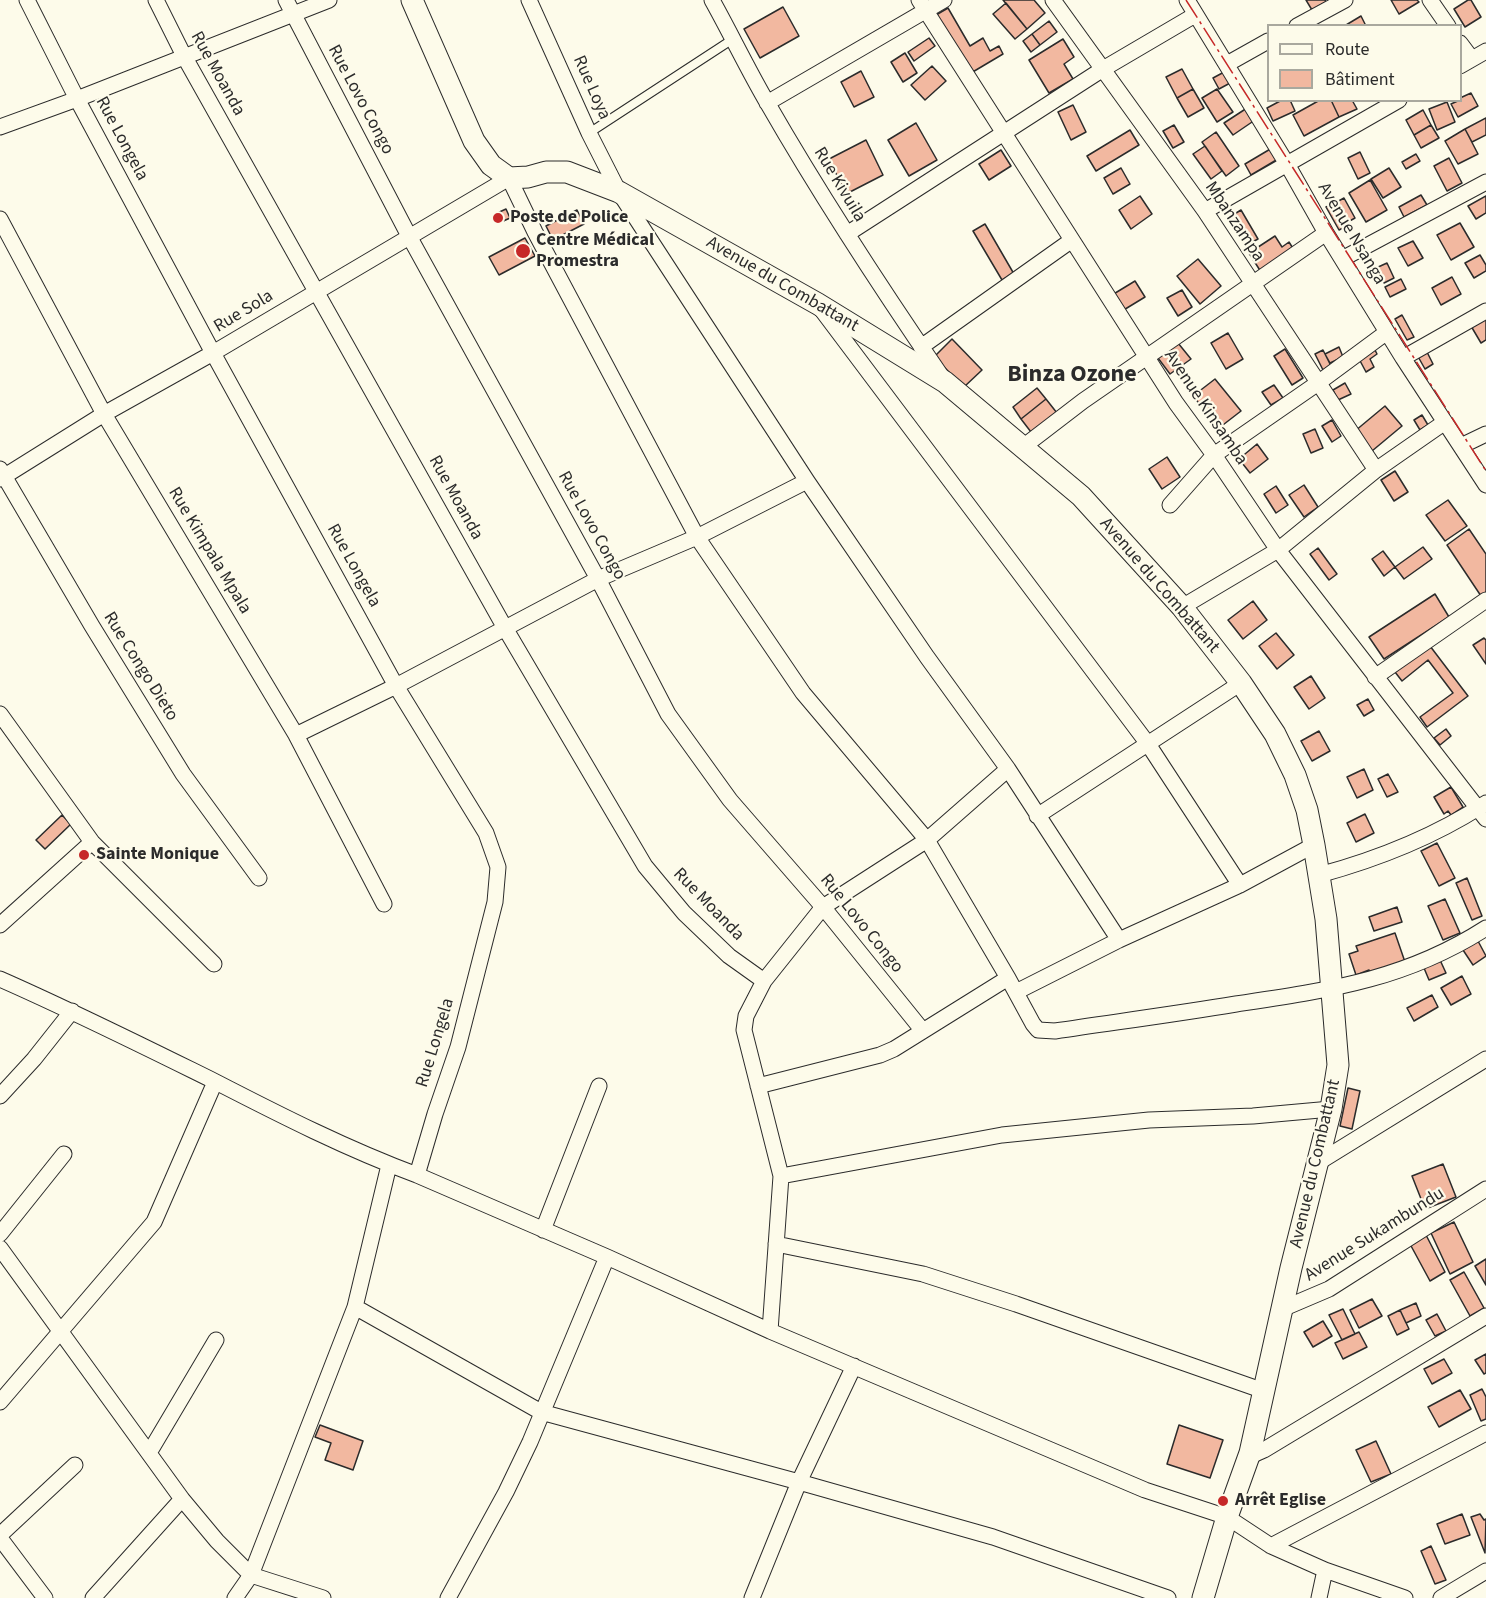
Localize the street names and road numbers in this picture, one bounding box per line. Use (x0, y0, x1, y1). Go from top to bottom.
street label: Rue Moanda (185, 28, 249, 120)
street label: Rue Lovo Congo (322, 42, 398, 158)
street label: Rue Loya (567, 53, 615, 123)
street label: Rue Longela (90, 93, 152, 185)
street label: Rue Kivuila (808, 144, 870, 226)
street label: Mbanzampa (1199, 178, 1269, 266)
street label: Avenue Nsanga (1312, 179, 1390, 289)
street label: Avenue du Combattant (702, 233, 862, 337)
street label: Rue Sola (210, 286, 278, 338)
street label: Avenue Kinsamba (1159, 346, 1251, 470)
street label: Rue Moanda (423, 452, 487, 544)
street label: Rue Lovo Congo (552, 468, 630, 584)
street label: Rue Kimpala Mpala (163, 484, 255, 618)
street label: Avenue du Combattant (1094, 514, 1224, 658)
street label: Rue Longela (321, 520, 385, 612)
street label: Rue Congo Dieto (98, 609, 182, 725)
street label: Rue Moanda (668, 864, 748, 946)
street label: Rue Lovo Congo (815, 870, 907, 978)
street label: Rue Longela (412, 996, 460, 1090)
street label: Avenue du Combattant (1286, 1078, 1346, 1250)
street label: Avenue Sukambundu (1301, 1183, 1449, 1287)

